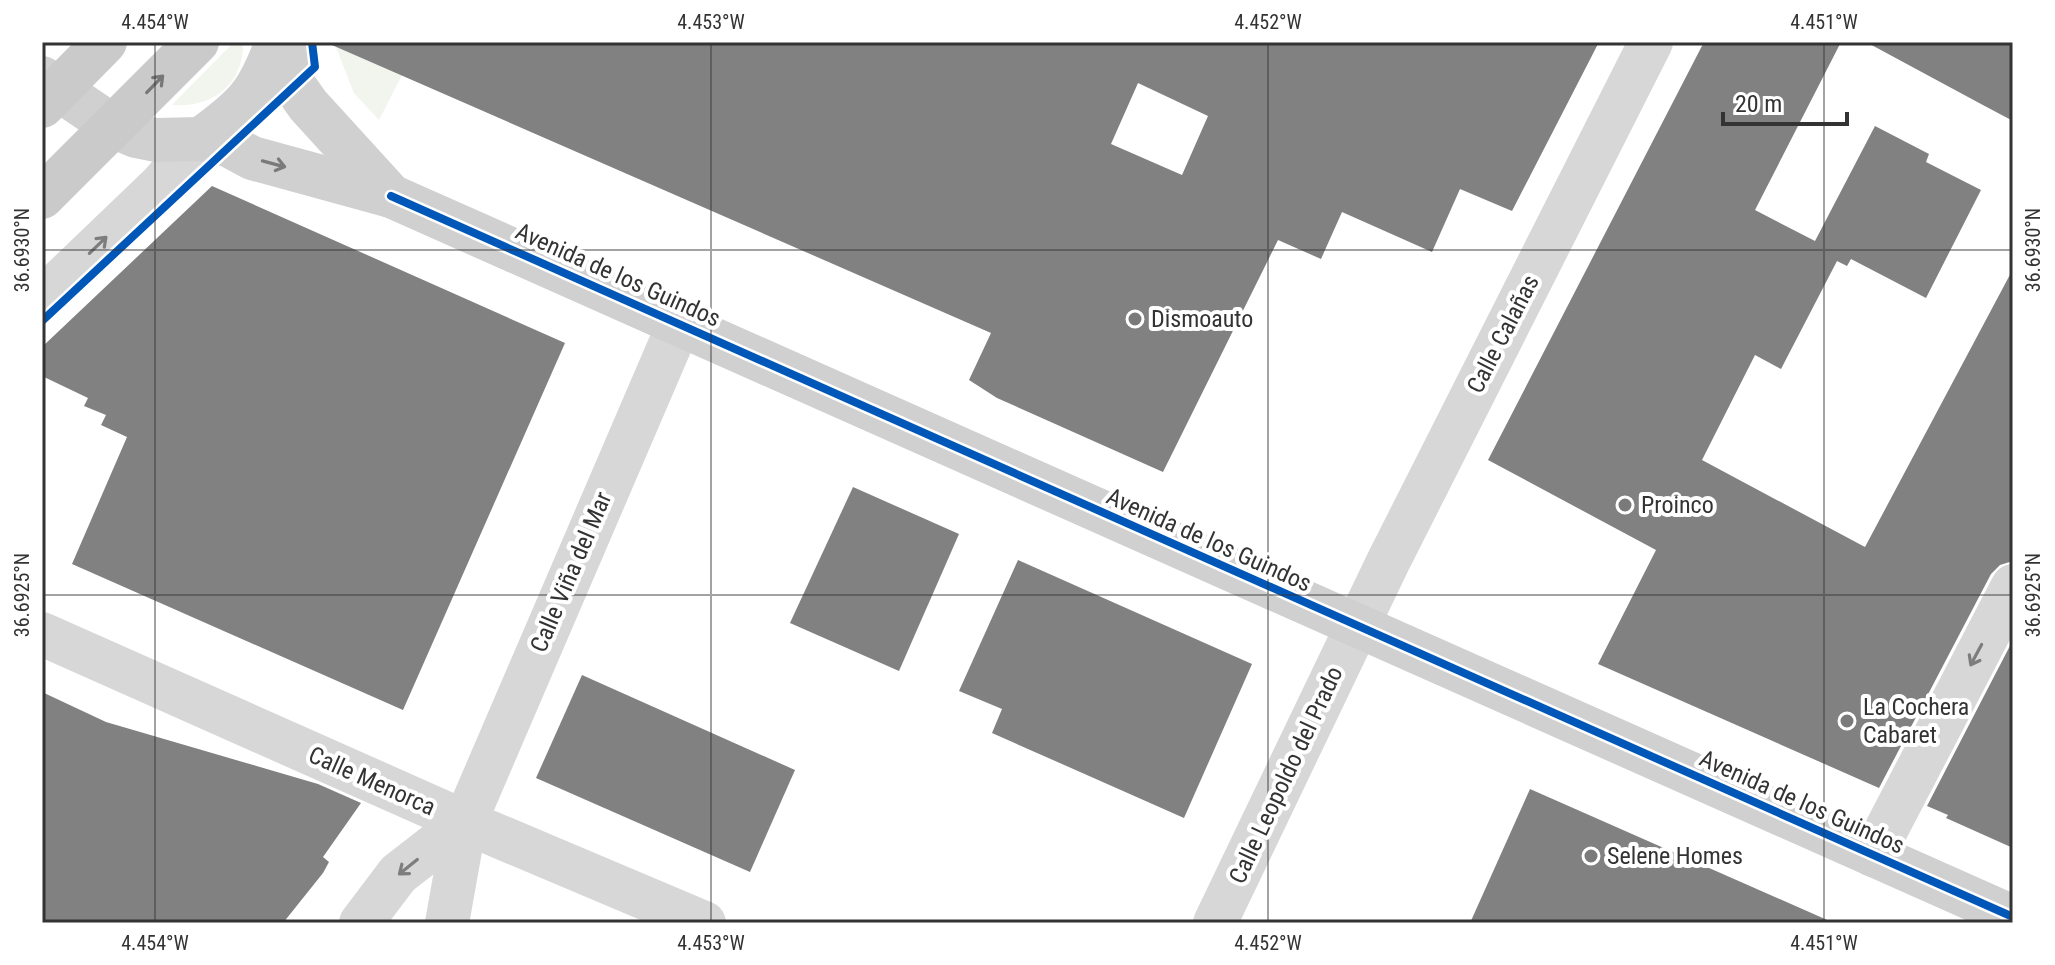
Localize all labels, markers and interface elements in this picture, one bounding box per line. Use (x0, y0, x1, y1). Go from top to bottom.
text: 4.454°W (121, 10, 189, 34)
text: 4.453°W (677, 10, 745, 34)
text: 4.452°W (1234, 10, 1302, 34)
text: 4.451°W (1790, 10, 1858, 34)
one-way arrow (146, 74, 165, 94)
scale bar (1723, 76, 1847, 126)
text: 20 m (1735, 90, 1782, 118)
one-way arrow (260, 158, 286, 173)
text: 36.6930°N (10, 208, 34, 292)
text: 36.6930°N (2021, 208, 2045, 292)
street label: Avenida de los Guindos (511, 217, 725, 333)
one-way arrow (88, 236, 107, 255)
street label: Calle Calañas (1461, 270, 1545, 398)
place label: Dismoauto (1151, 305, 1253, 333)
marker: Dismoauto (1126, 310, 1144, 328)
street label: Avenida de los Guindos (1102, 482, 1316, 598)
street label: Calle Viña del Mar (525, 488, 617, 656)
place label: Proinco (1641, 491, 1714, 519)
marker: Proinco (1616, 496, 1634, 514)
text: 36.6925°N (10, 553, 34, 637)
text: 36.6925°N (2021, 553, 2045, 637)
one-way arrow (1968, 643, 1984, 666)
street label: Calle Leopoldo del Prado (1223, 662, 1349, 888)
place label: La Cochera Cabaret (1863, 693, 1969, 749)
marker: La Cochera Cabaret (1838, 712, 1856, 730)
street label: Calle Menorca (304, 741, 440, 821)
street label: Avenida de los Guindos (1695, 744, 1909, 860)
place label: Selene Homes (1607, 842, 1743, 870)
marker: Selene Homes (1582, 847, 1600, 865)
one-way arrow (398, 858, 419, 876)
text: 4.454°W (121, 931, 189, 955)
text: 4.453°W (677, 931, 745, 955)
text: 4.452°W (1234, 931, 1302, 955)
text: 4.451°W (1790, 931, 1858, 955)

